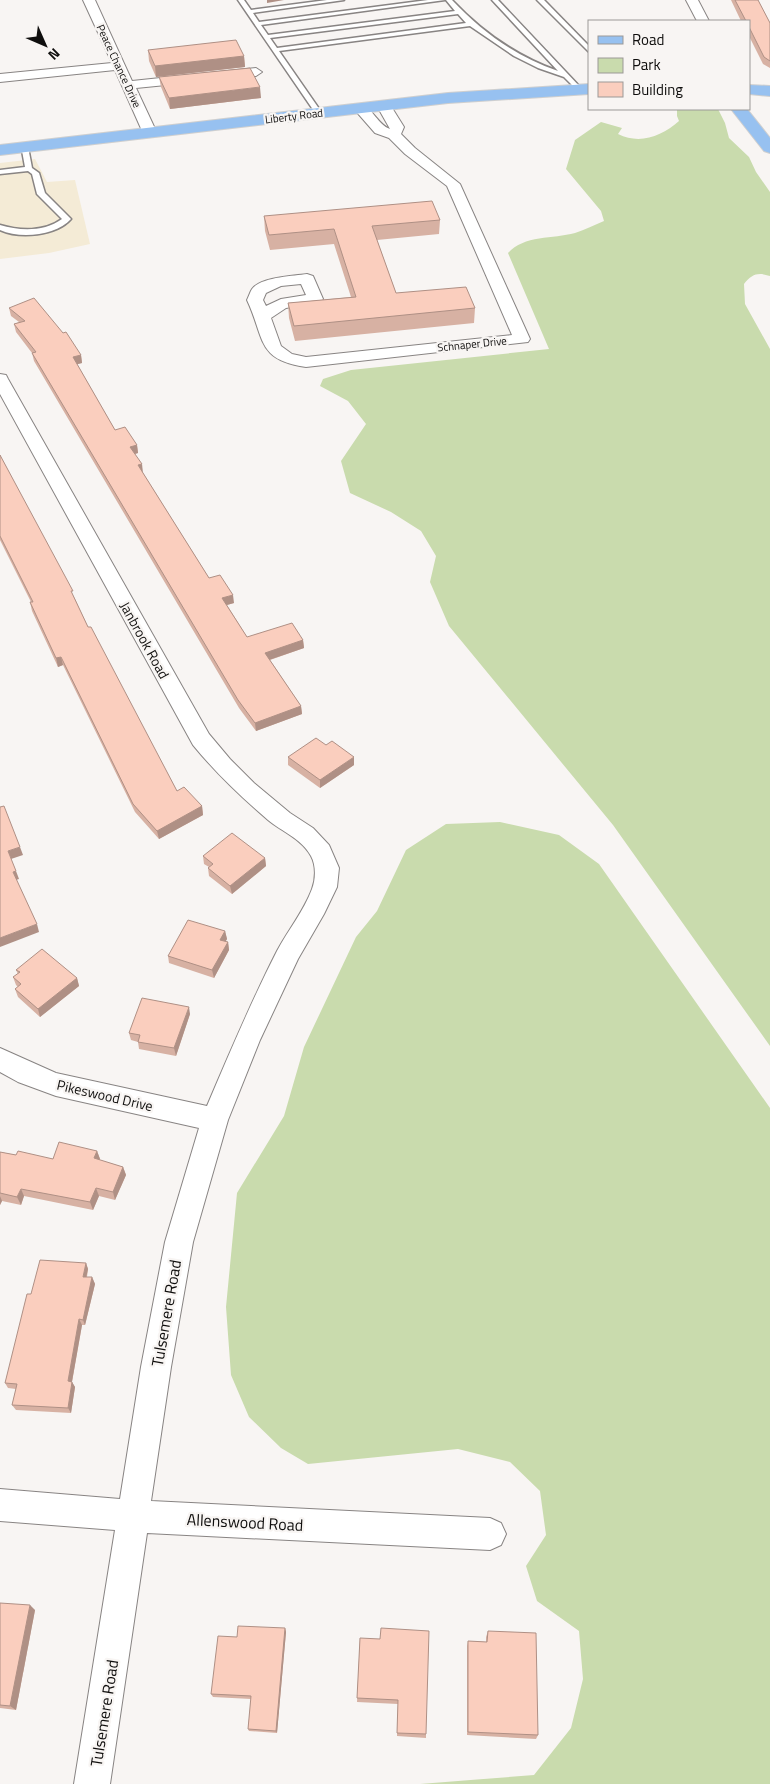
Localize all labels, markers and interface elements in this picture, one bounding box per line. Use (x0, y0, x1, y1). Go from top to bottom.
north arrow (20, 20, 70, 70)
legend (588, 20, 750, 110)
street label: Peace Chance Drive (93, 22, 146, 111)
text: Road (632, 28, 664, 51)
text: N (44, 44, 65, 65)
text: Park (632, 53, 661, 76)
text: Building (632, 78, 683, 101)
street label: Liberty Road (264, 104, 324, 127)
street label: Schnaper Drive (436, 332, 508, 356)
street label: Janbrook Road (115, 598, 175, 682)
street label: Pikeswood Drive (55, 1074, 155, 1116)
street label: Tulsemere Road (145, 1258, 187, 1368)
street label: Allenswood Road (186, 1507, 304, 1537)
street label: Tulsemere Road (84, 1658, 124, 1768)

